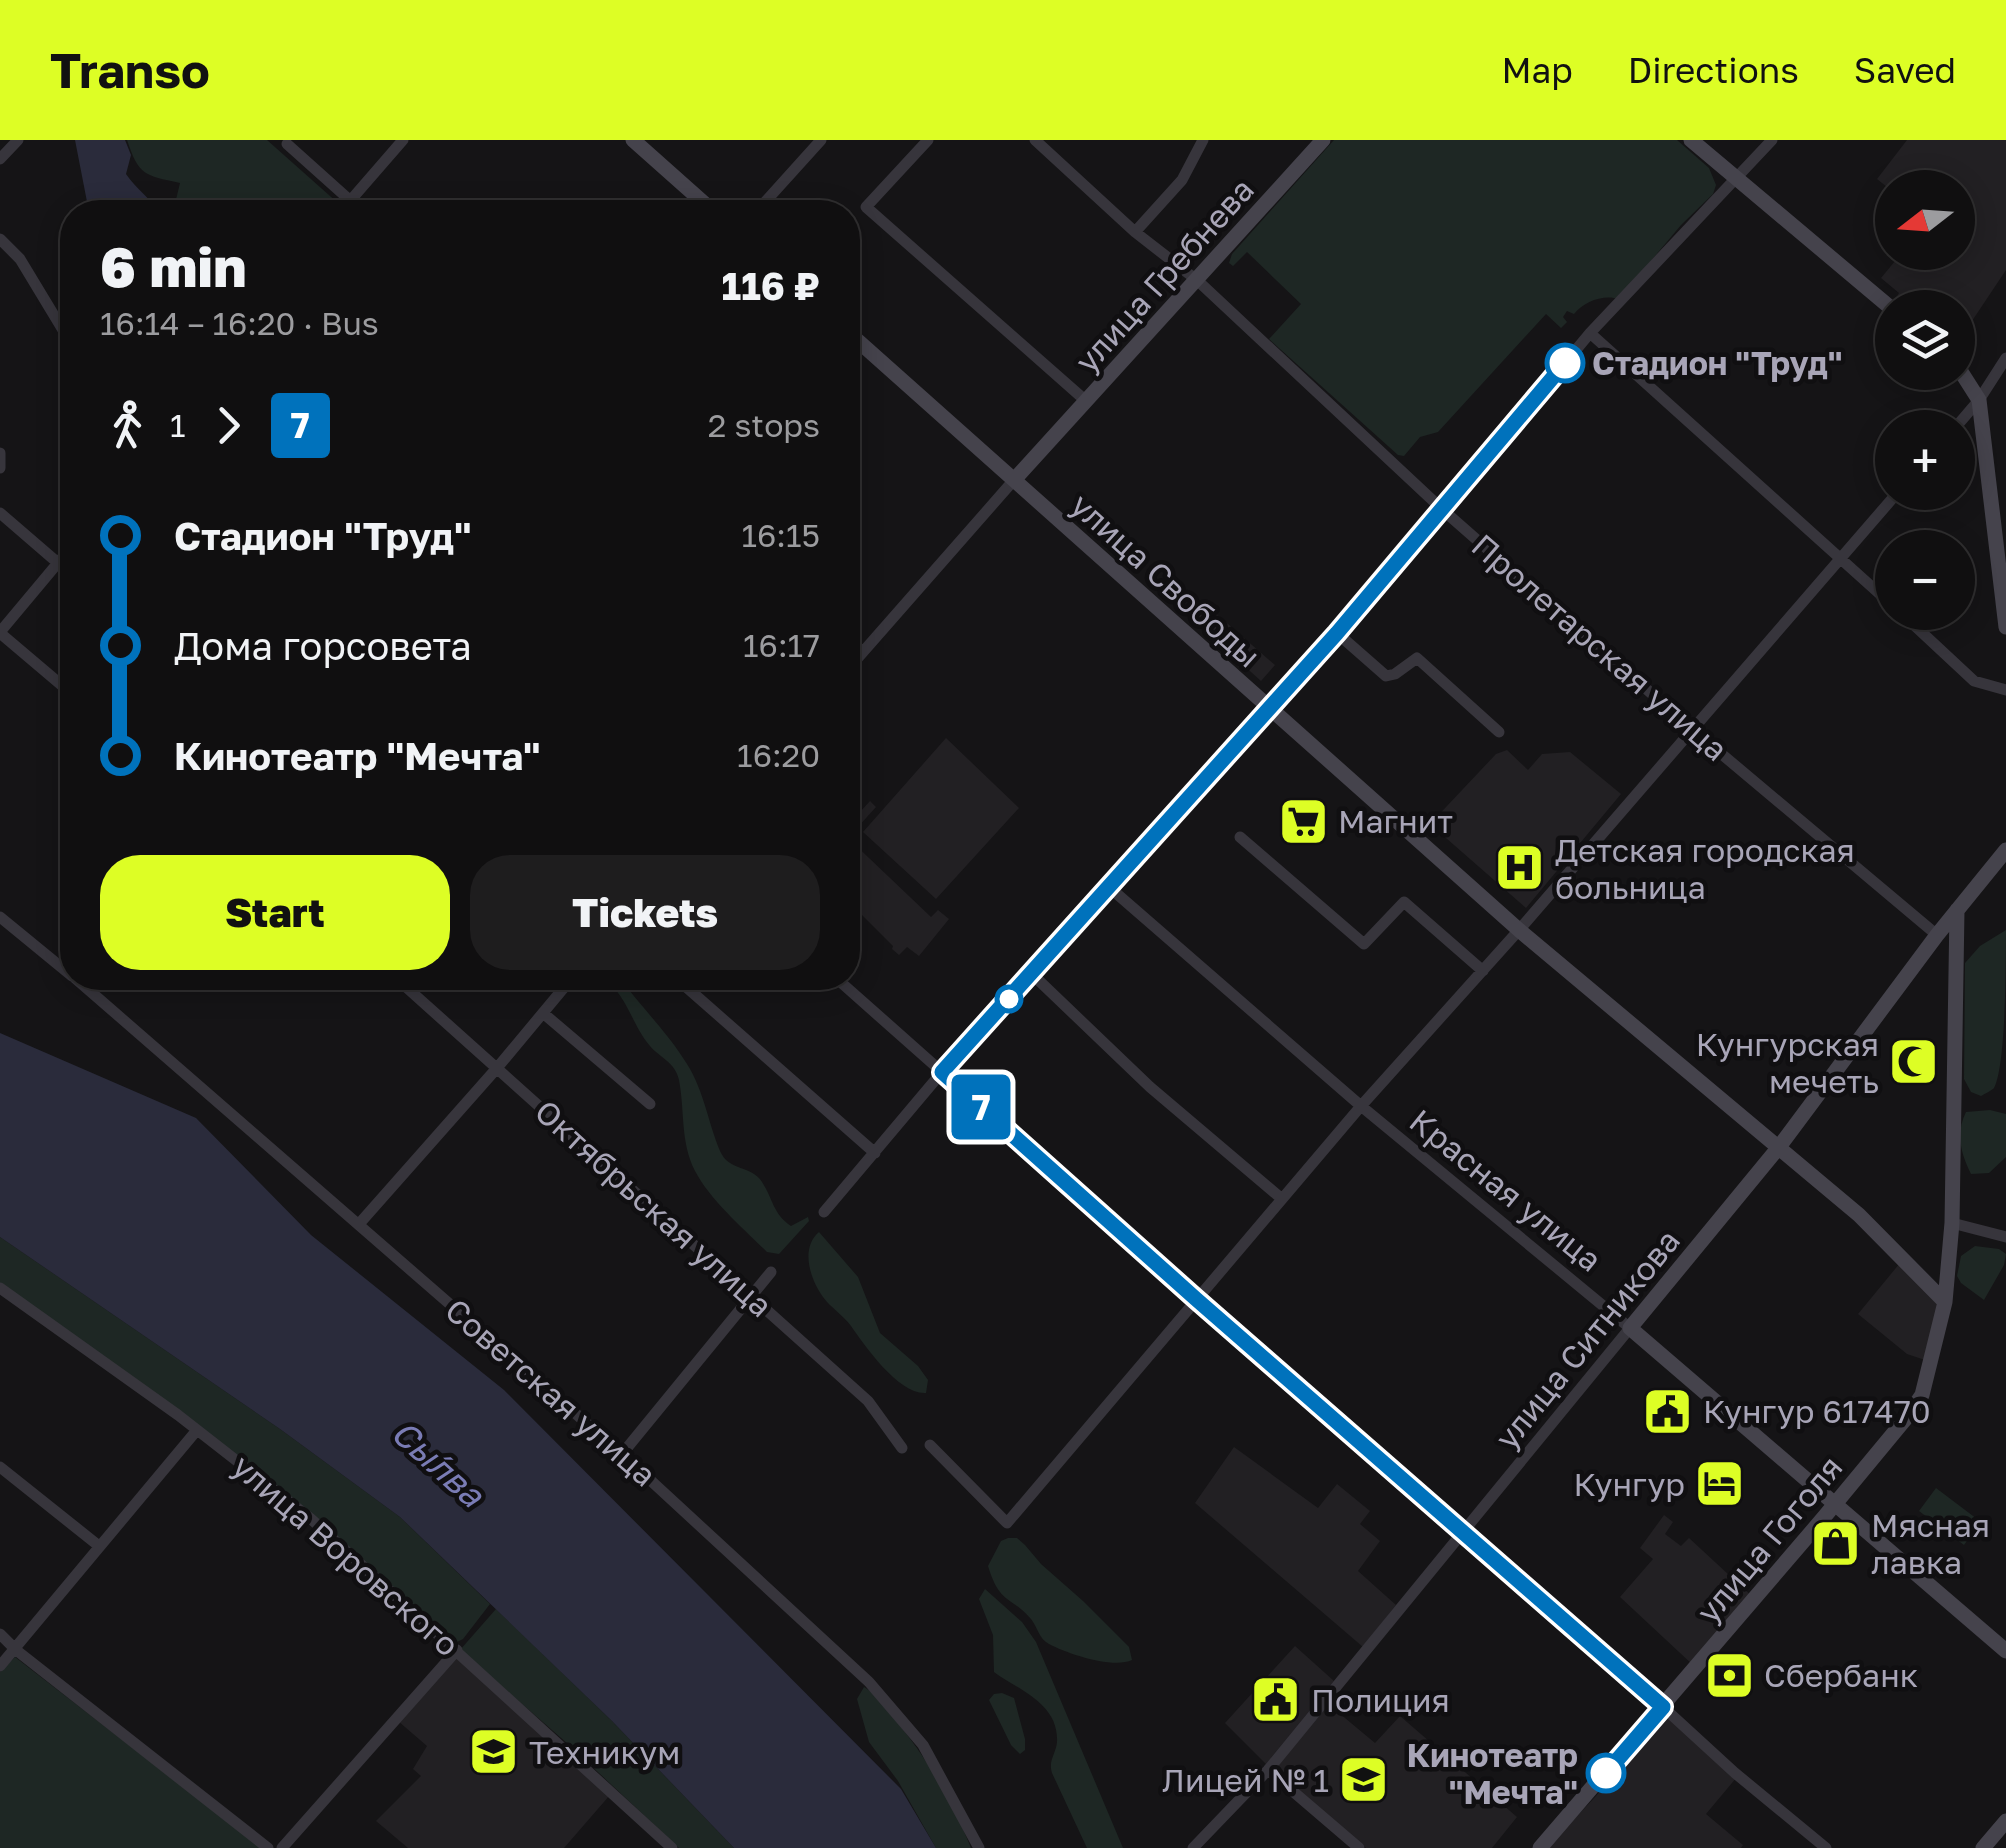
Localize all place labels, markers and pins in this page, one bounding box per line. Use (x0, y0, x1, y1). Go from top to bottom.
marker: Стадион "Труд" (1546, 344, 1584, 382)
place label: Стадион "Труд" (1592, 344, 1843, 382)
supermarket icon: Магнит (1277, 795, 1329, 847)
place label: Магнит (1338, 802, 1453, 840)
place label: Детская городская больница (1555, 831, 1855, 906)
hospital icon: Детская городская больница (1494, 842, 1546, 894)
unlabelled marker (996, 986, 1022, 1012)
place label: Кунгурская мечеть (1696, 1025, 1879, 1100)
mosque icon: Кунгурская мечеть (1888, 1036, 1940, 1088)
public building icon: Кунгур 617470 (1642, 1385, 1694, 1437)
place label: Кунгур 617470 (1703, 1392, 1931, 1430)
hotel icon: Кунгур (1694, 1458, 1746, 1510)
place label: Кунгур (1573, 1465, 1685, 1503)
place label: Мясная лавка (1871, 1506, 1990, 1581)
shop icon: Мясная лавка (1810, 1517, 1862, 1569)
bank icon: Сбербанк (1703, 1649, 1755, 1701)
place label: Сбербанк (1764, 1656, 1918, 1694)
public building icon: Полиция (1250, 1674, 1302, 1726)
place label: Полиция (1311, 1681, 1450, 1719)
school or university icon: Техникум (468, 1726, 520, 1778)
place label: Техникум (529, 1733, 680, 1771)
place label: Кинотеатр "Мечта" (1407, 1736, 1578, 1811)
school or university icon: Лицей № 1 (1338, 1754, 1390, 1806)
marker: Кинотеатр "Мечта" (1587, 1754, 1625, 1792)
place label: Лицей № 1 (1162, 1761, 1329, 1799)

